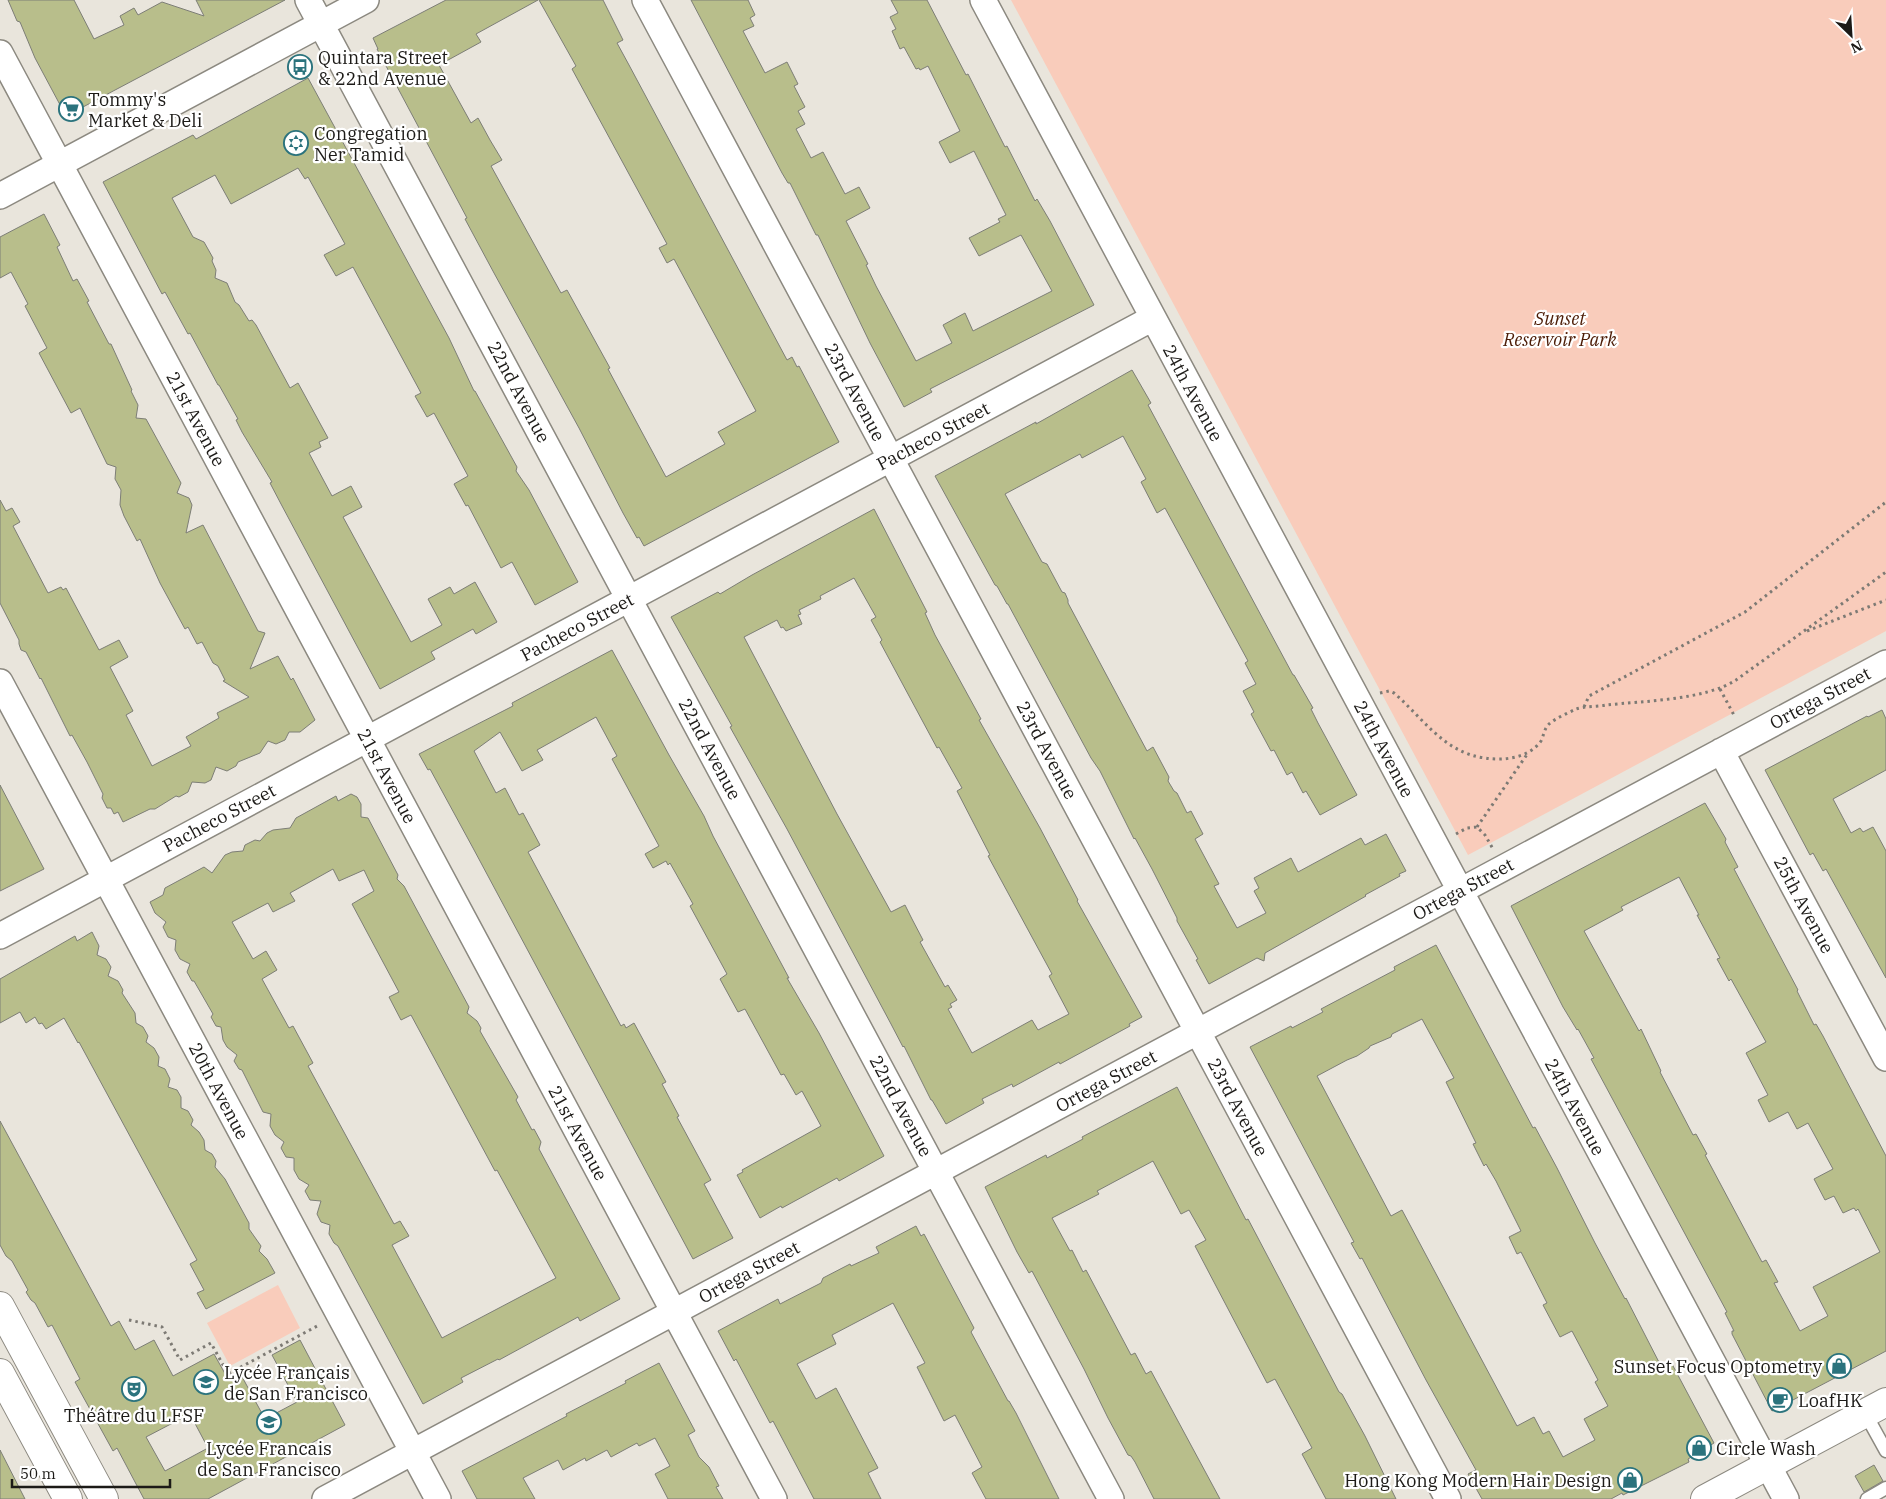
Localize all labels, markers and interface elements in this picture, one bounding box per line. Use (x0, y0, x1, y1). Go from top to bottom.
north arrow (1826, 10, 1876, 60)
text: N (1848, 36, 1865, 57)
place label: Quintara Street & 22nd Avenue (318, 46, 448, 90)
bus stop icon: Quintara Street & 22nd Avenue (287, 54, 313, 80)
place label: Tommy's Market & Deli (88, 88, 203, 132)
supermarket icon: Tommy's Market & Deli (58, 96, 84, 122)
place label: Congregation Ner Tamid (314, 122, 428, 166)
synagogue icon: Congregation Ner Tamid (283, 130, 309, 156)
park label: Sunset Reservoir Park (1502, 307, 1617, 351)
street label: 22nd Avenue (483, 337, 555, 447)
street label: 23rd Avenue (820, 339, 890, 445)
street label: 24th Avenue (1158, 341, 1228, 445)
street label: 21st Avenue (161, 368, 231, 470)
street label: Pacheco Street (872, 397, 994, 475)
street label: Pacheco Street (516, 588, 638, 666)
street label: Ortega Street (1765, 662, 1875, 734)
street label: 22nd Avenue (674, 694, 746, 804)
street label: 23rd Avenue (1012, 697, 1082, 803)
street label: 24th Avenue (1349, 697, 1419, 801)
street label: 21st Avenue (352, 725, 422, 827)
street label: Pacheco Street (158, 779, 280, 857)
street label: Ortega Street (1408, 853, 1518, 925)
street label: 25th Avenue (1769, 853, 1839, 957)
street label: 20th Avenue (184, 1039, 254, 1143)
street label: Ortega Street (1051, 1045, 1161, 1117)
street label: 22nd Avenue (865, 1051, 937, 1161)
street label: 23rd Avenue (1203, 1054, 1273, 1160)
street label: 24th Avenue (1540, 1055, 1610, 1159)
street label: 21st Avenue (543, 1082, 613, 1184)
street label: Ortega Street (694, 1236, 804, 1308)
shop icon: Sunset Focus Optometry (1826, 1353, 1852, 1379)
place label: Sunset Focus Optometry (1614, 1355, 1822, 1378)
place label: Lycée Français de San Francisco (224, 1361, 368, 1405)
school or university icon: Lycée Français de San Francisco (193, 1369, 219, 1395)
theatre icon: Théâtre du LFSF (121, 1376, 147, 1402)
cafe icon: LoafHK (1767, 1387, 1793, 1413)
place label: LoafHK (1798, 1389, 1863, 1412)
place label: Théâtre du LFSF (64, 1404, 204, 1427)
school or university icon: Lycée Francais de San Francisco (256, 1409, 282, 1435)
shop icon: Circle Wash (1686, 1435, 1712, 1461)
place label: Lycée Francais de San Francisco (197, 1437, 341, 1481)
place label: Circle Wash (1716, 1437, 1816, 1460)
scale bar (12, 1456, 170, 1488)
text: 50 m (20, 1464, 56, 1483)
shop icon: Hong Kong Modern Hair Design (1617, 1467, 1643, 1493)
place label: Hong Kong Modern Hair Design (1344, 1469, 1612, 1492)

